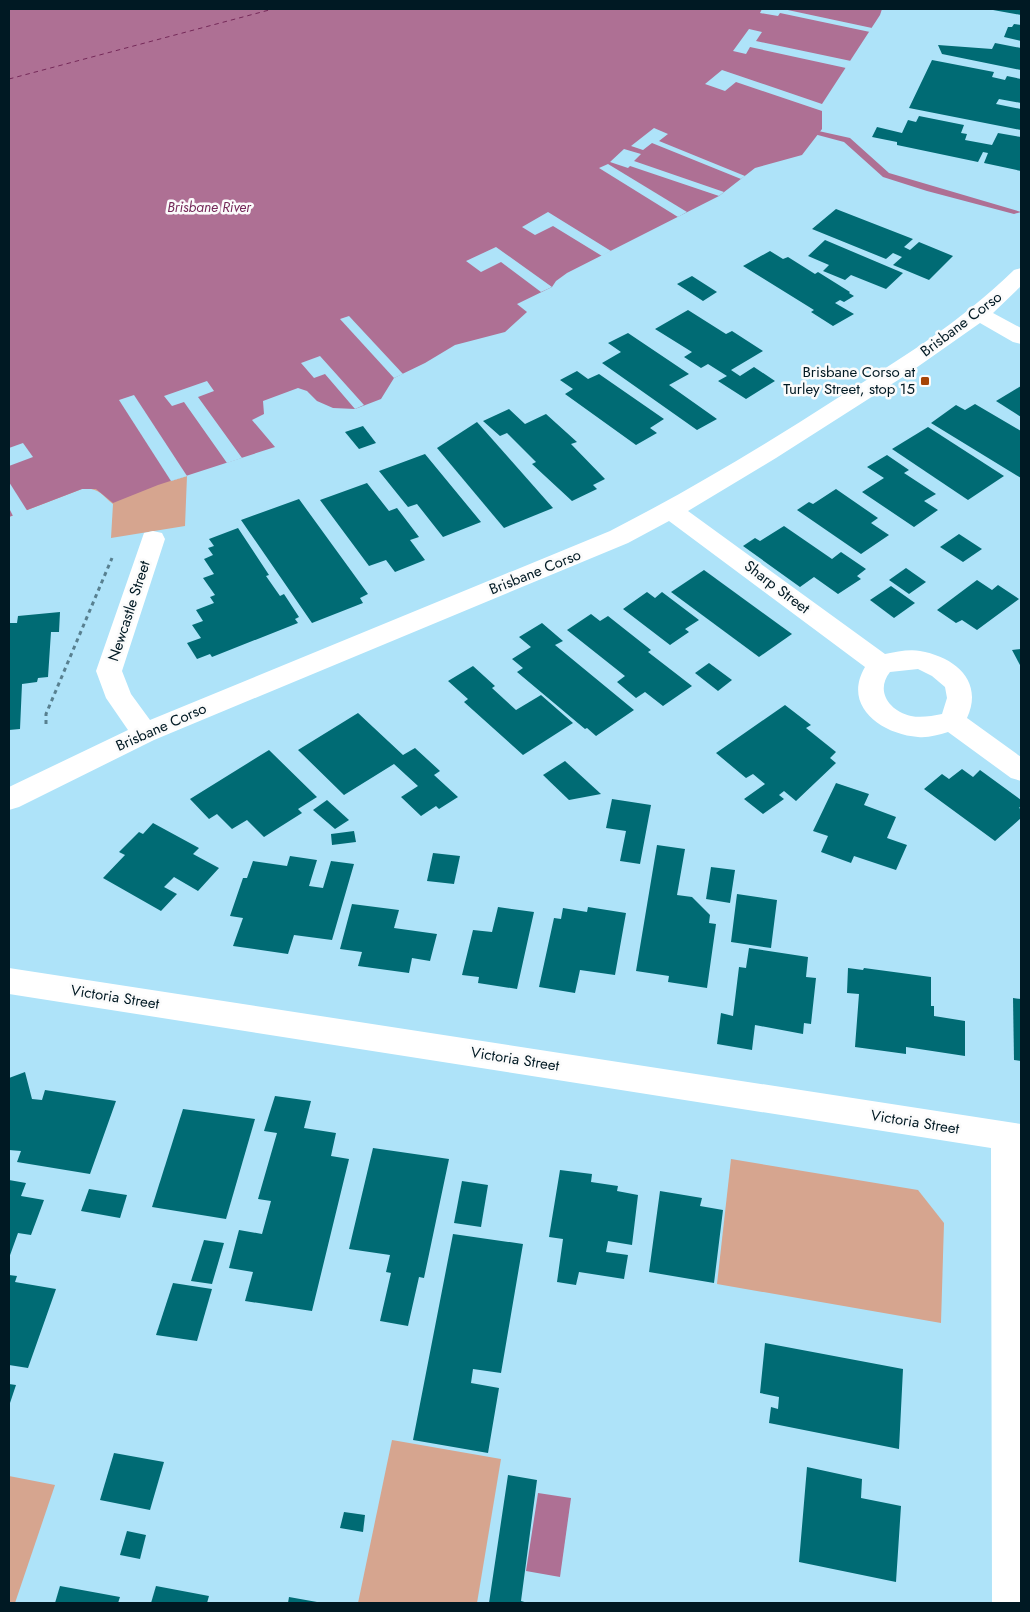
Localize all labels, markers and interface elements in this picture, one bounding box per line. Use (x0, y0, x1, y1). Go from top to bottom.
water label: Brisbane River (167, 197, 252, 217)
street label: Brisbane Corso (916, 286, 1006, 362)
place label: Brisbane Corso at Turley Street, stop 15 (783, 361, 915, 400)
marker: Brisbane Corso at Turley Street, stop 15 (919, 375, 931, 387)
street label: Brisbane Corso (486, 544, 584, 600)
street label: Sharp Street (740, 555, 815, 619)
street label: Newcastle Street (102, 557, 156, 664)
street label: Brisbane Corso (112, 697, 210, 757)
street label: Victoria Street (69, 979, 161, 1015)
street label: Victoria Street (469, 1041, 561, 1077)
street label: Victoria Street (869, 1104, 961, 1140)

